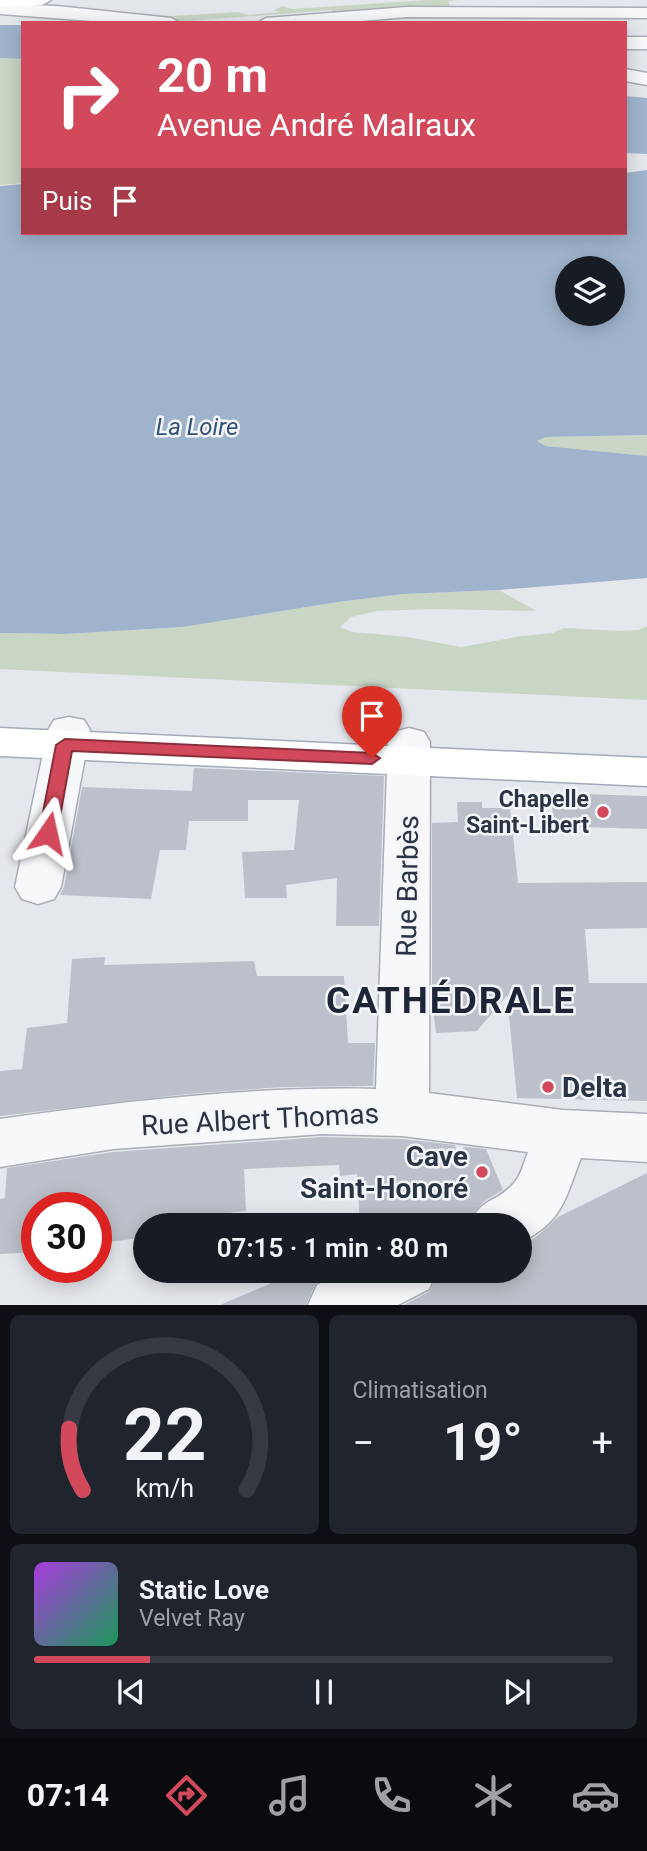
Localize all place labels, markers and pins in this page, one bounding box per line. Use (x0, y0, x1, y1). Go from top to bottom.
pin (342, 686, 402, 758)
place label: Chapelle Saint-Libert (466, 786, 589, 839)
marker: Chapelle Saint-Libert (595, 804, 611, 820)
place label: Delta (562, 1071, 627, 1104)
marker: Delta (540, 1079, 556, 1095)
place label: Cave Saint-Honoré (300, 1140, 468, 1205)
marker: Cave Saint-Honoré (474, 1164, 490, 1180)

